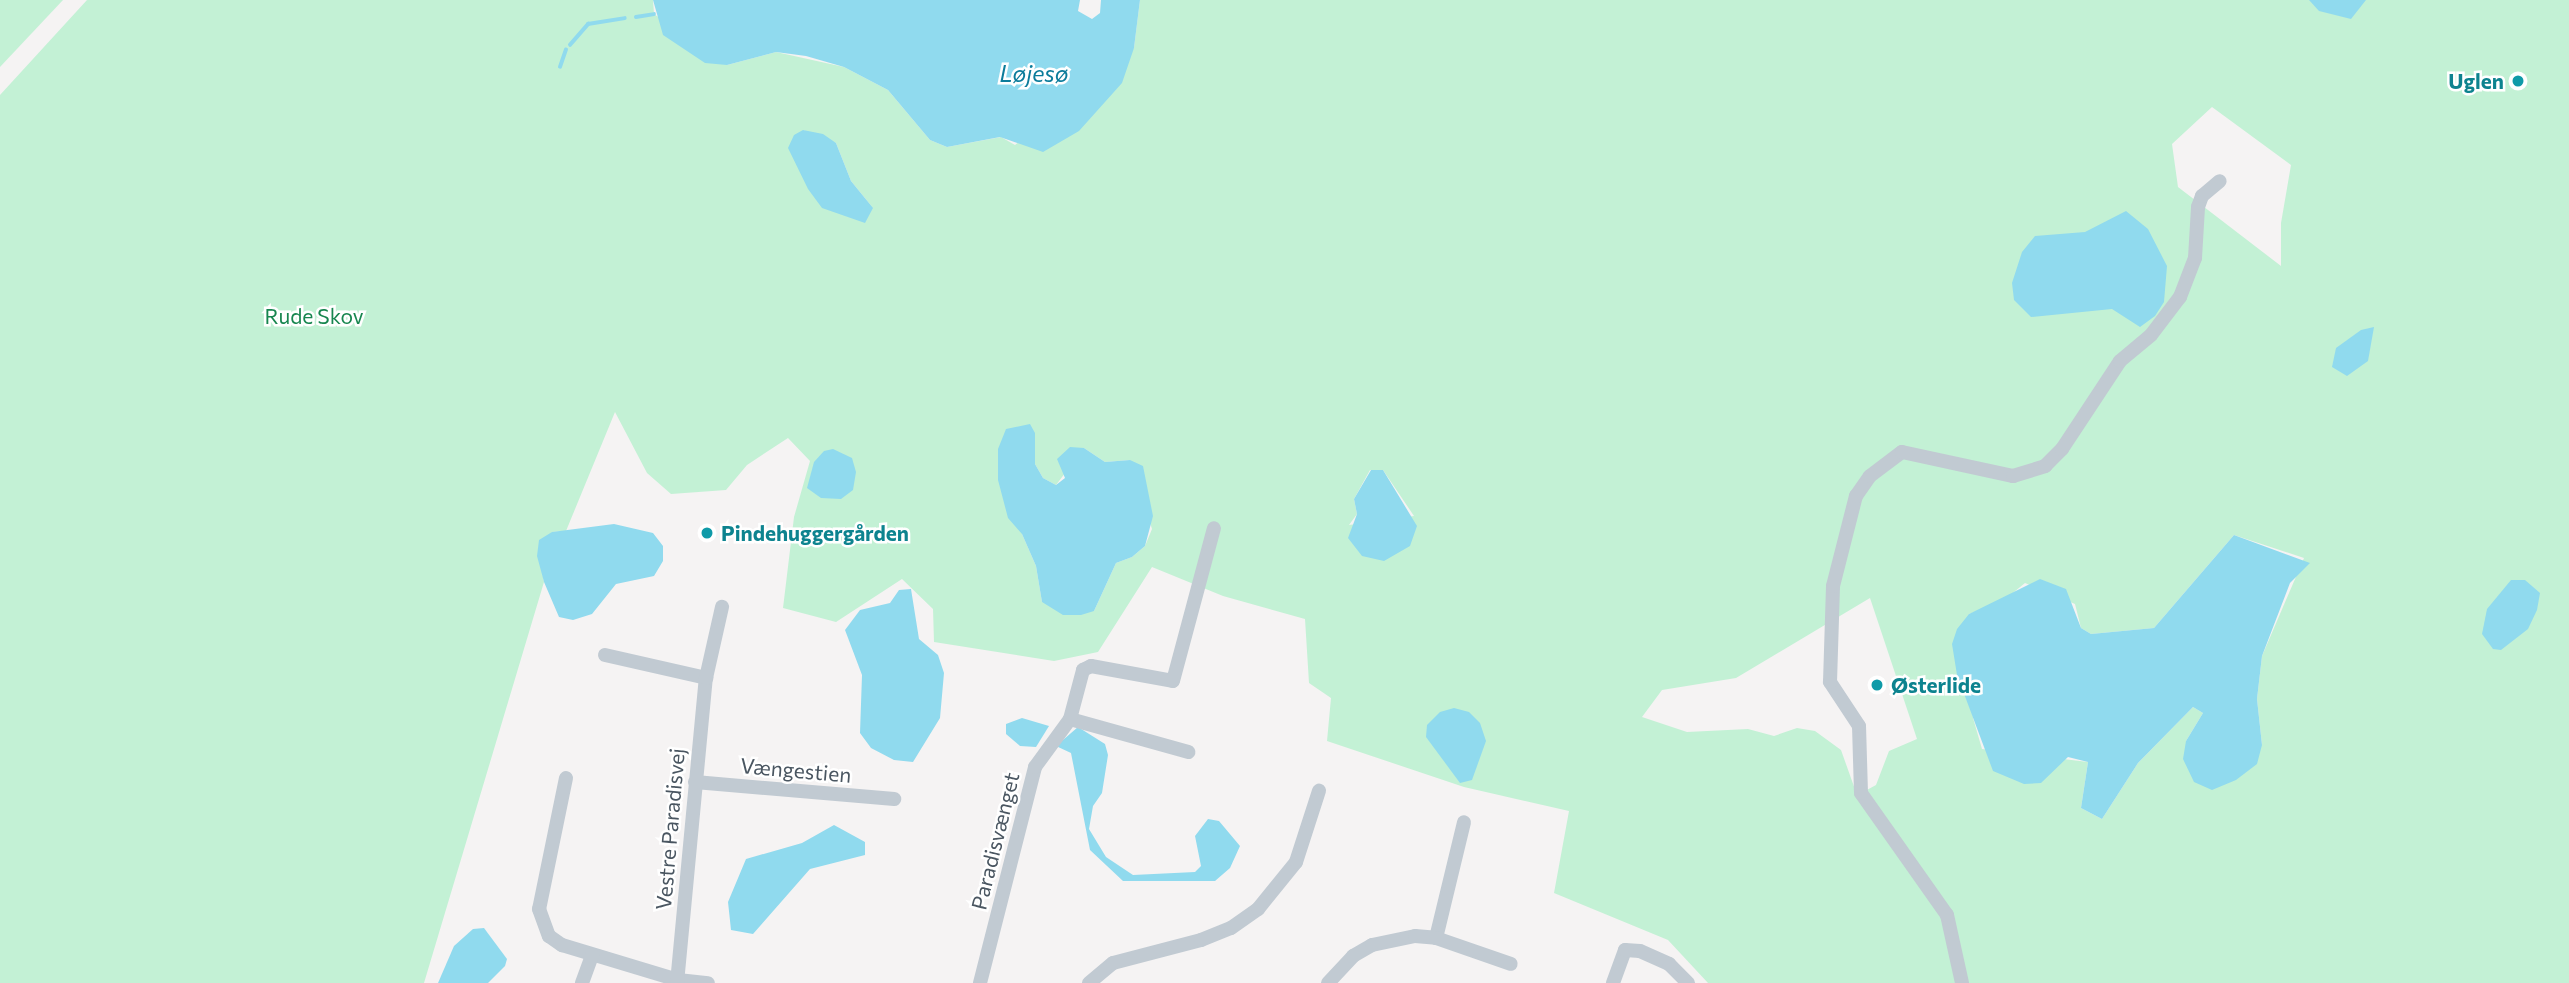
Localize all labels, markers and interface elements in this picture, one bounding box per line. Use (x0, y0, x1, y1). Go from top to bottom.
water label: Løjesø (999, 59, 1069, 87)
place label: Uglen (2448, 68, 2504, 94)
marker: Uglen (2510, 73, 2526, 89)
park label: Rude Skov (264, 303, 364, 329)
place label: Pindehuggergården (721, 520, 909, 546)
marker: Pindehuggergården (699, 525, 715, 541)
place label: Østerlide (1891, 672, 1981, 698)
marker: Østerlide (1869, 677, 1885, 693)
street label: Vestre Paradisvej (650, 747, 690, 911)
street label: Vængestien (739, 753, 853, 787)
street label: Paradisvænget (966, 770, 1024, 912)

